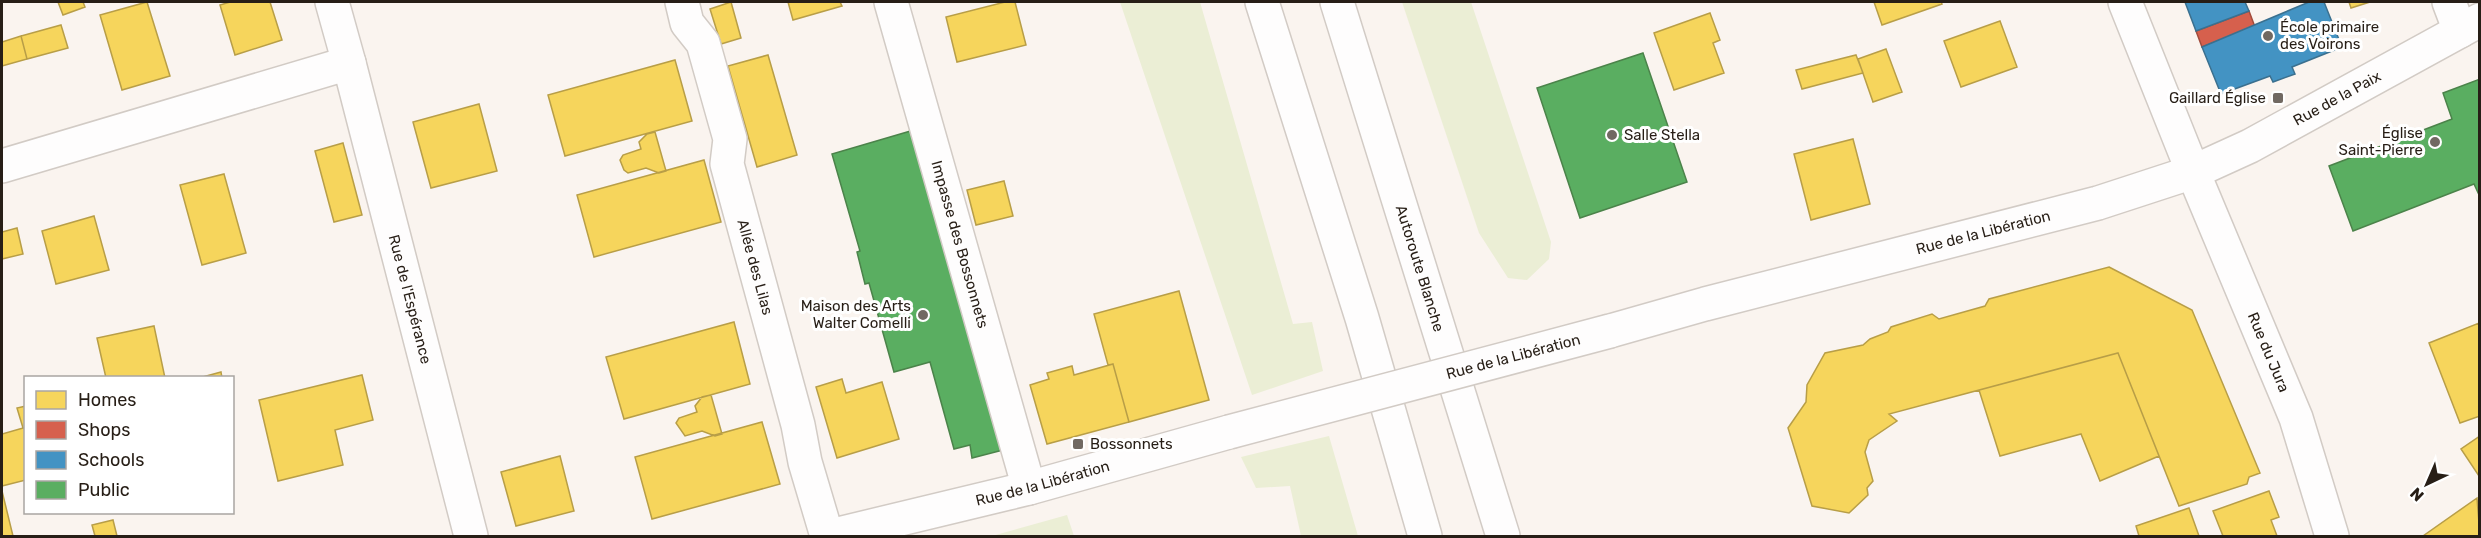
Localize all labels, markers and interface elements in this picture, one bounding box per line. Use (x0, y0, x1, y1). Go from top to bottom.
place label: École primaire des Voirons (2280, 18, 2379, 53)
marker: École primaire des Voirons (2261, 29, 2275, 43)
street label: Rue de la Paix (2290, 67, 2384, 130)
place label: Gaillard Église (2169, 89, 2266, 107)
marker: Gaillard Église (2271, 91, 2285, 105)
place label: Église Saint-Pierre (2339, 124, 2423, 159)
place label: Salle Stella (1624, 126, 1700, 144)
marker: Salle Stella (1605, 128, 1619, 142)
marker: Église Saint-Pierre (2428, 135, 2442, 149)
street label: Impasse des Bossonnets (927, 159, 992, 331)
street label: Autoroute Blanche (1392, 203, 1448, 334)
street label: Rue de la Libération (1914, 207, 2052, 258)
street label: Allée des Lilas (733, 217, 777, 317)
street label: Rue de l'Espérance (385, 233, 435, 366)
place label: Maison des Arts Walter Comelli (801, 297, 911, 332)
marker: Maison des Arts Walter Comelli (916, 308, 930, 322)
street label: Rue du Jura (2244, 310, 2293, 395)
street label: Rue de la Libération (1444, 330, 1582, 383)
legend (24, 376, 234, 514)
text: Homes (78, 389, 136, 411)
text: Shops (78, 419, 130, 441)
place label: Bossonnets (1090, 435, 1173, 453)
marker: Bossonnets (1071, 437, 1085, 451)
text: Schools (78, 449, 144, 471)
north arrow (2397, 454, 2457, 514)
street label: Rue de la Libération (974, 457, 1112, 510)
text: Public (78, 479, 130, 501)
text: N (2406, 484, 2428, 505)

